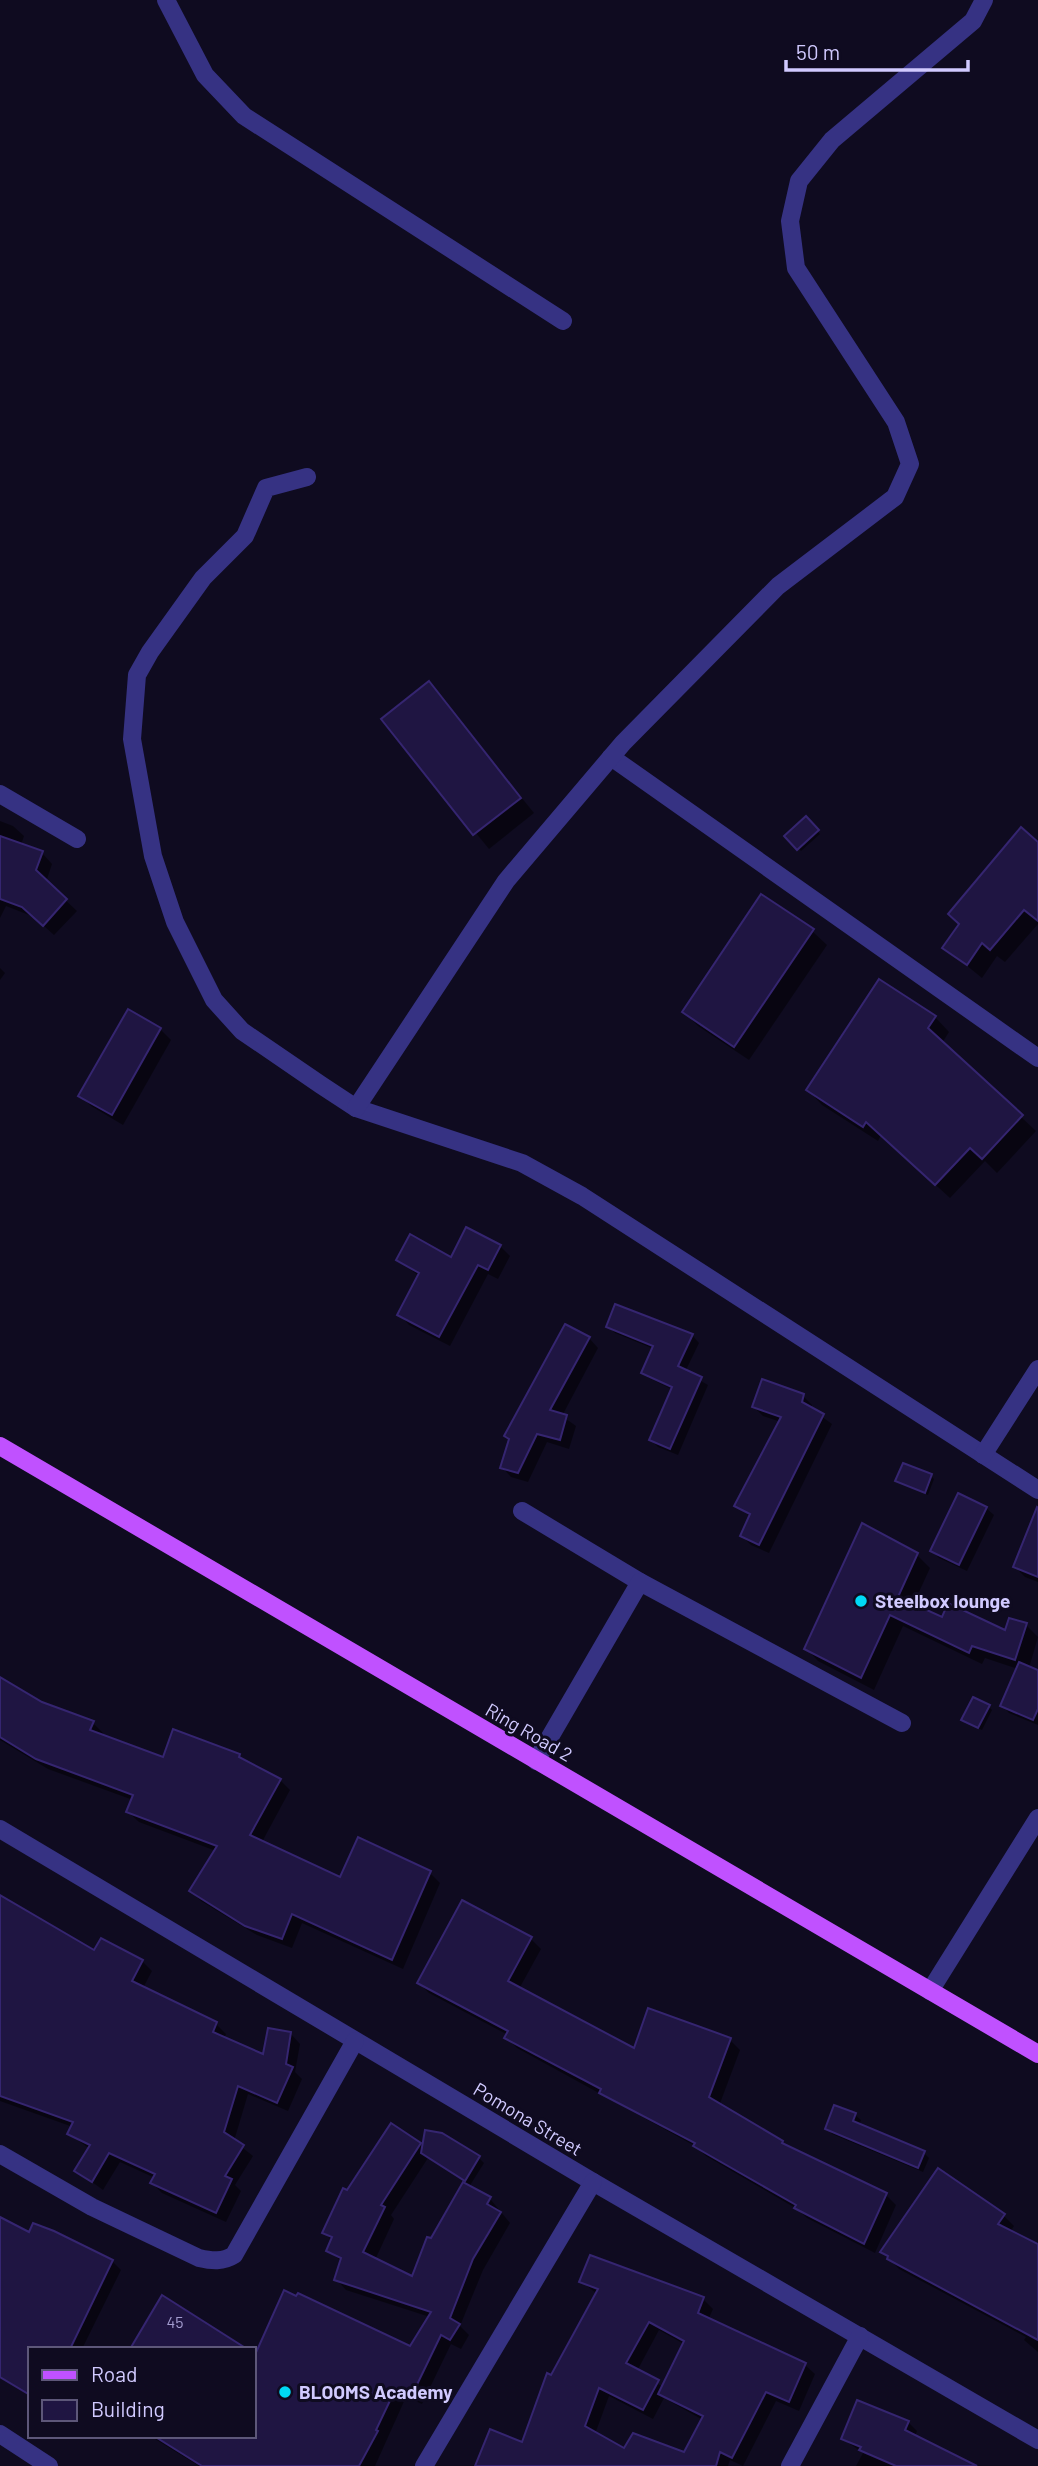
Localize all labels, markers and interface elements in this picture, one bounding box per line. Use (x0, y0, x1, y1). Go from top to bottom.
scale bar (786, 28, 968, 72)
text: 50 m (796, 39, 840, 64)
place label: Steelbox lounge (875, 1589, 1011, 1612)
marker: Steelbox lounge (853, 1593, 869, 1609)
street label: Ring Road 2 (482, 1697, 577, 1766)
street label: Pomona Street (470, 2077, 587, 2160)
house number: 45 (166, 2312, 184, 2331)
legend (28, 2347, 256, 2438)
text: Road (91, 2361, 137, 2386)
place label: BLOOMS Academy (299, 2380, 453, 2403)
marker: BLOOMS Academy (277, 2384, 293, 2400)
text: Building (91, 2396, 165, 2421)

